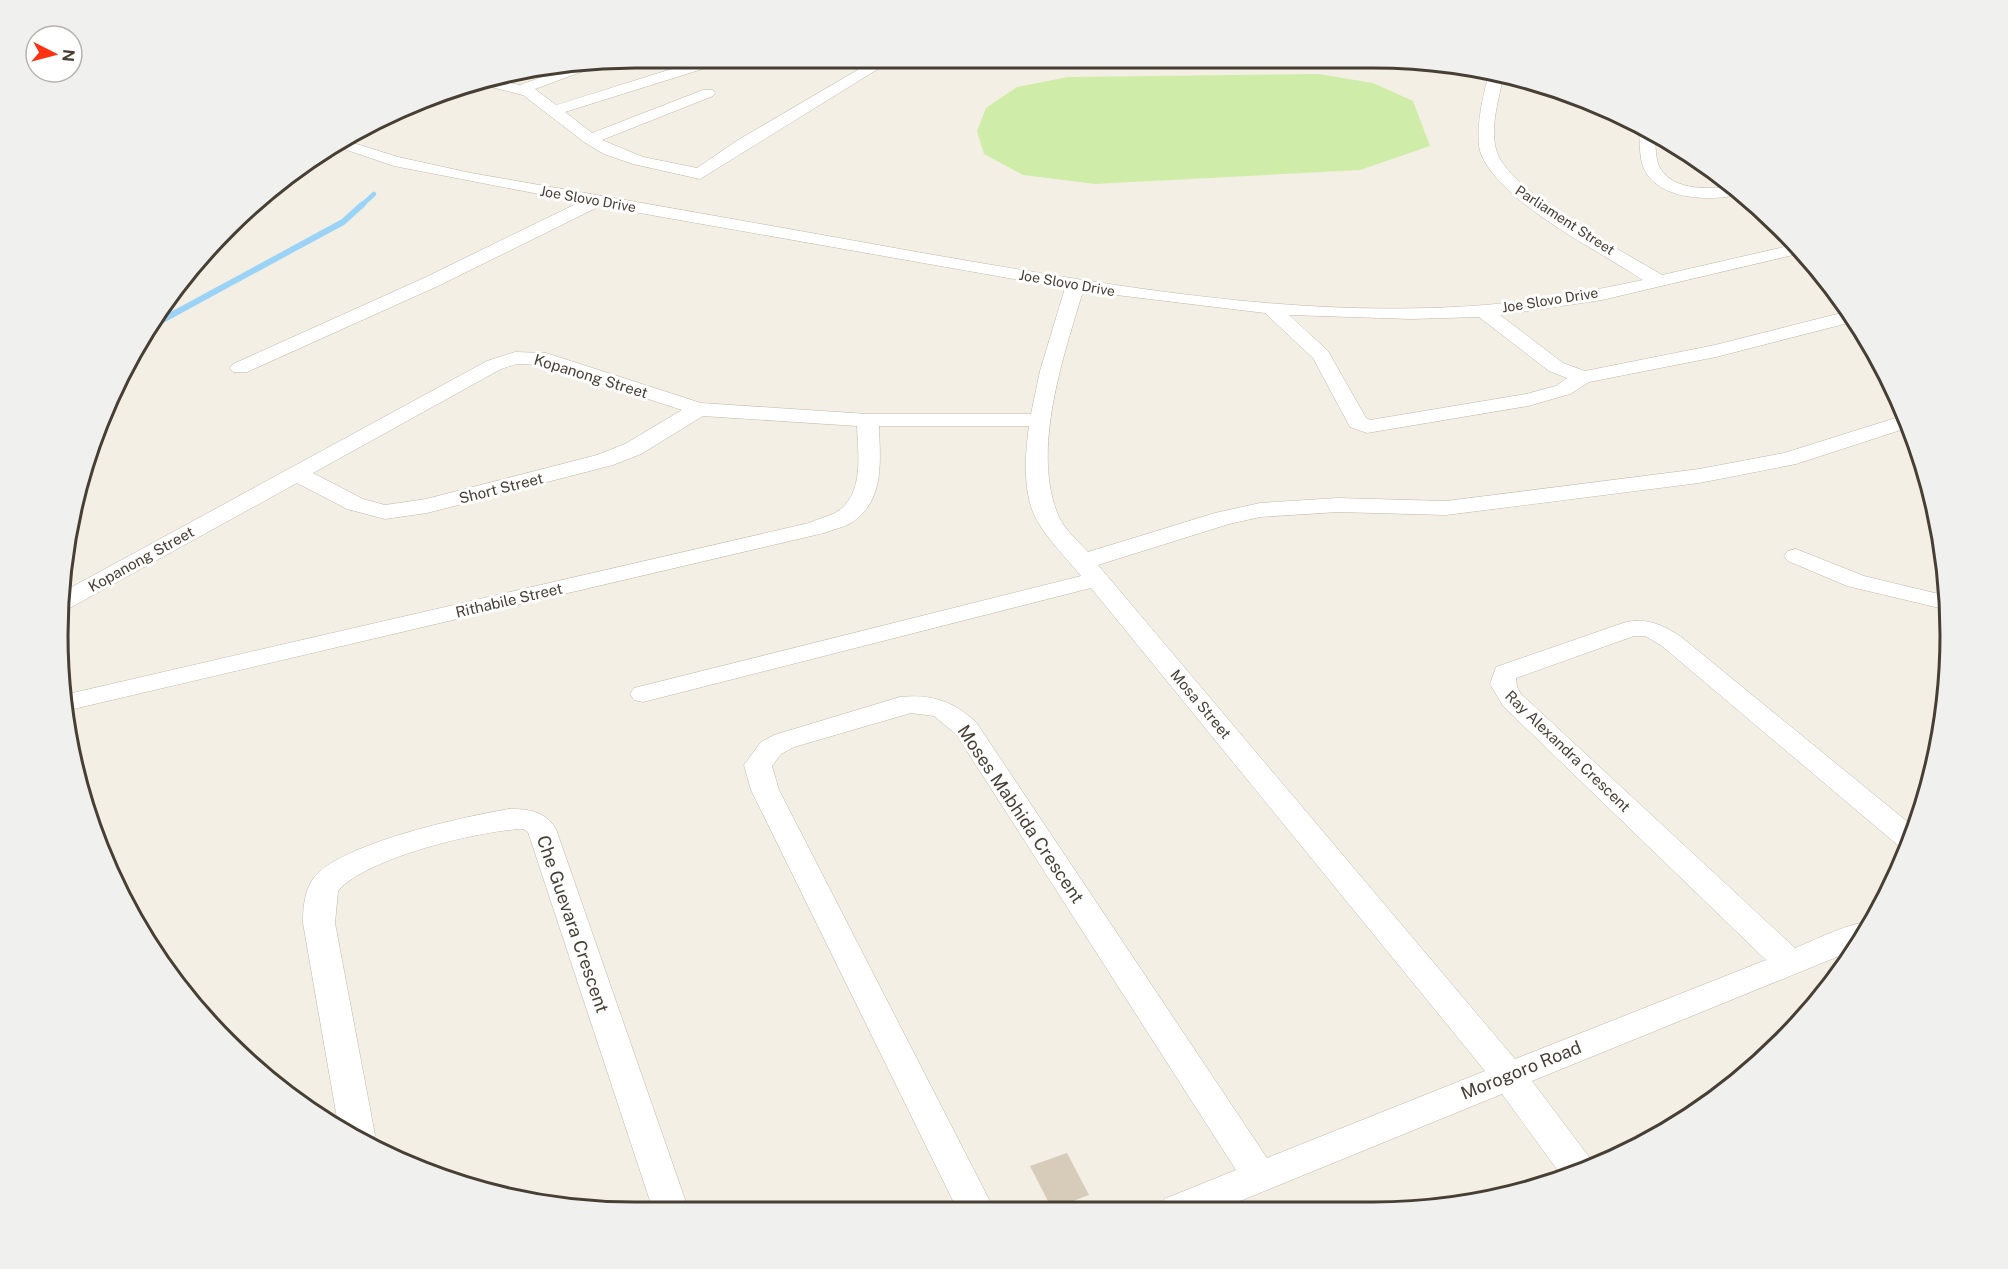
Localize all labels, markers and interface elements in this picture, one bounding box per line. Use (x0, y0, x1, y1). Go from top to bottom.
north arrow (24, 24, 84, 84)
text: N (58, 48, 79, 63)
street label: Parliament Street (1512, 182, 1618, 258)
street label: Joe Slovo Drive (539, 183, 637, 215)
street label: Joe Slovo Drive (1018, 267, 1116, 299)
street label: Joe Slovo Drive (1501, 284, 1599, 316)
street label: Kopanong Street (532, 351, 650, 401)
street label: Short Street (457, 469, 545, 507)
street label: Kopanong Street (85, 523, 197, 595)
street label: Rithabile Street (454, 579, 564, 621)
street label: Mosa Street (1167, 666, 1235, 742)
street label: Ray Alexandra Crescent (1502, 687, 1634, 815)
street label: Moses Mabhida Crescent (953, 721, 1089, 907)
street label: Che Guevara Crescent (533, 833, 613, 1015)
street label: Morogoro Road (1458, 1036, 1584, 1104)

